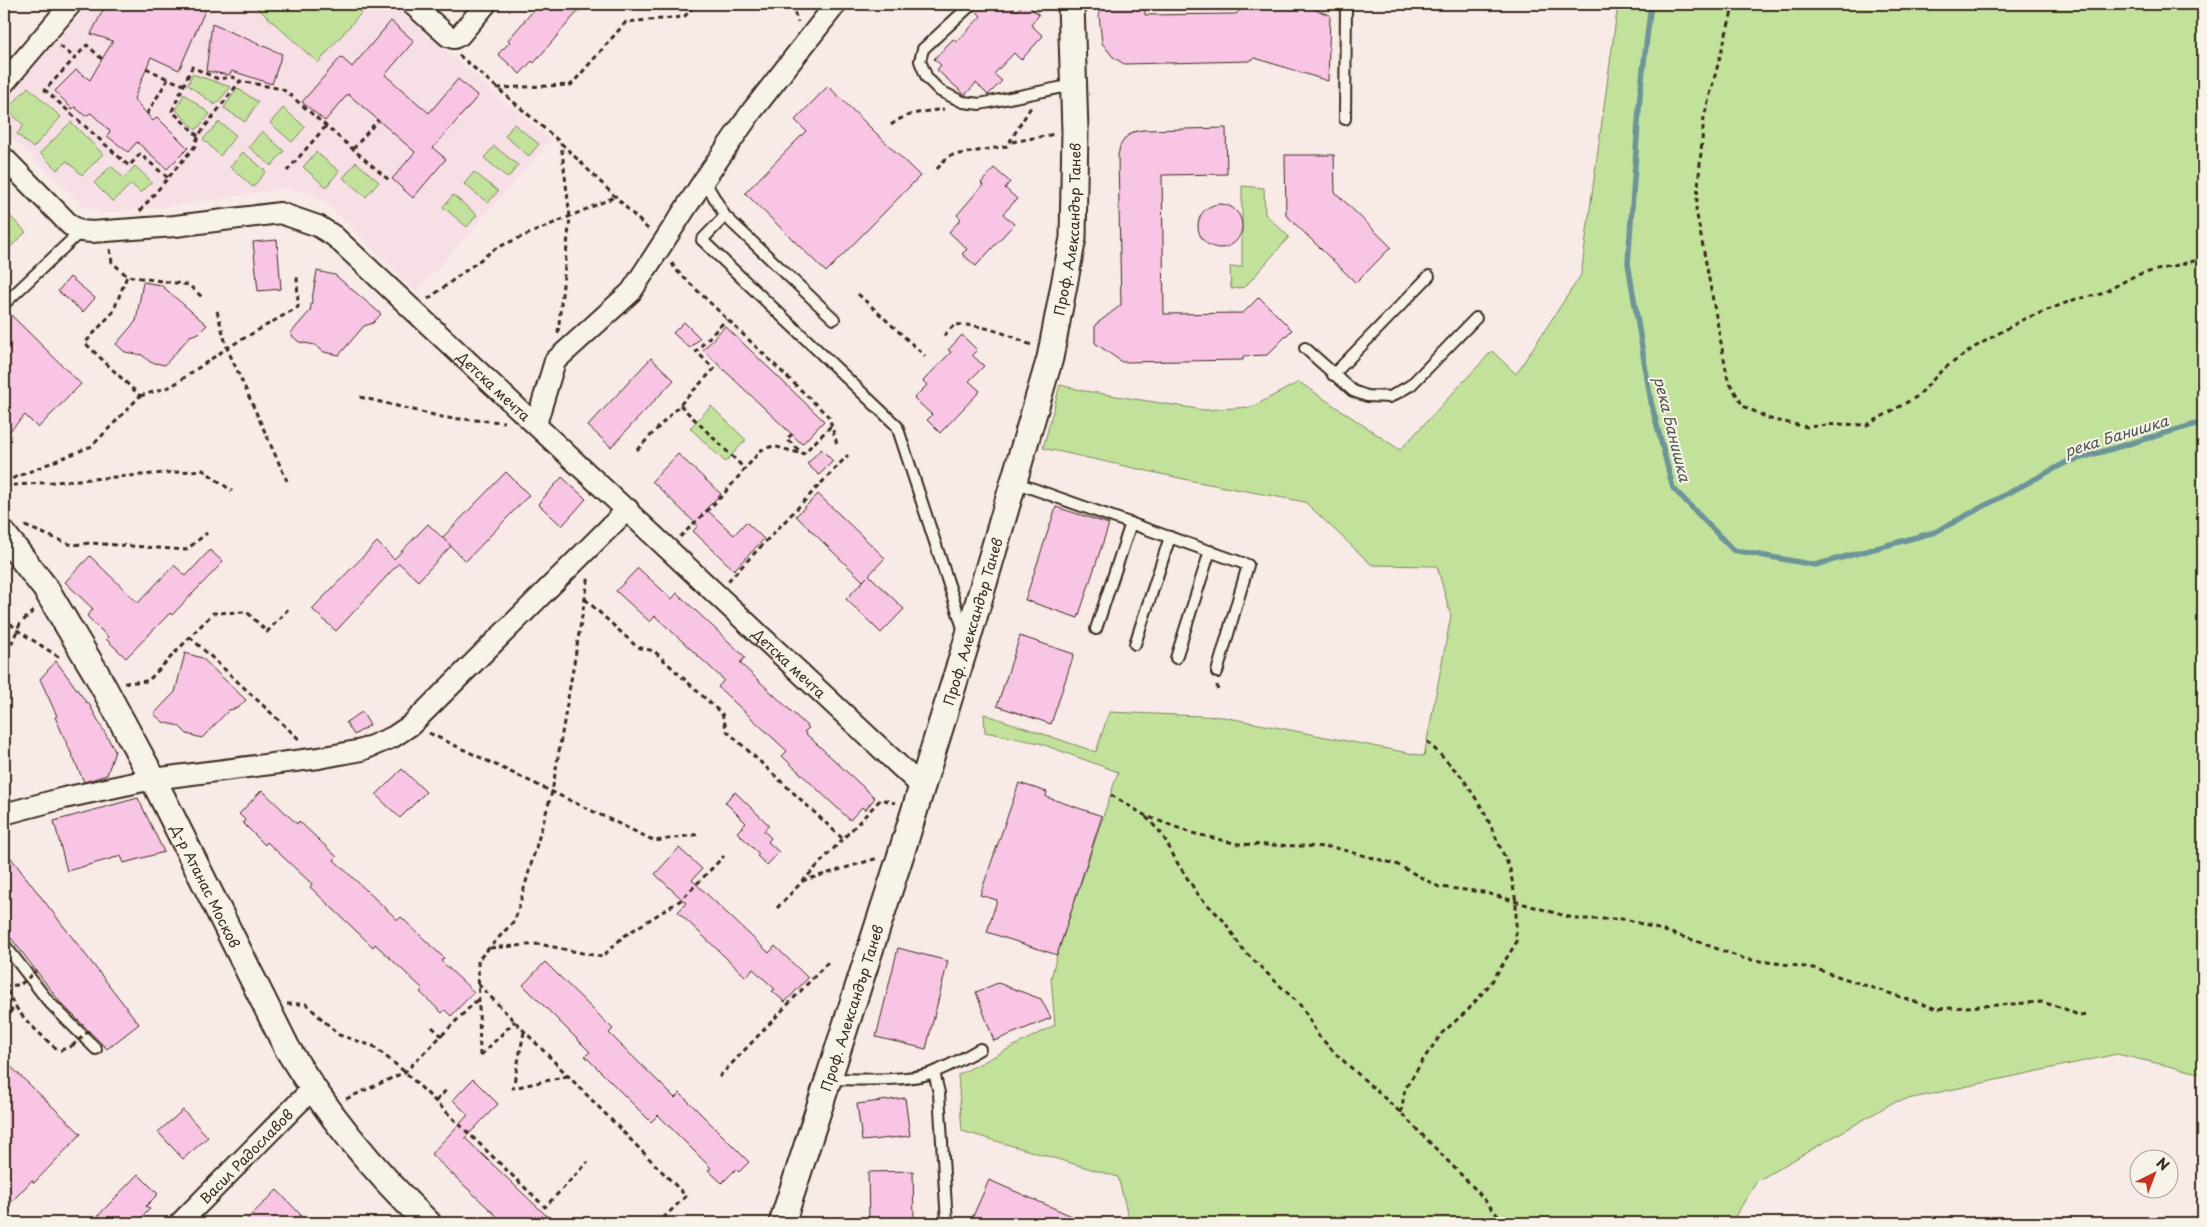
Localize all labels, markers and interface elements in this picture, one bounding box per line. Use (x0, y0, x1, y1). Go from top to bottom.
street label: Проф. Александър Танев (1048, 143, 1085, 317)
street label: Детска мечта (452, 346, 536, 426)
water label: река Банишка (1649, 374, 1697, 485)
water label: река Банишка (2061, 408, 2171, 462)
street label: Проф. Александър Танев (937, 535, 1007, 708)
street label: Детска мечта (748, 623, 831, 703)
street label: Д-р Атанас Москов (166, 820, 246, 951)
street label: Проф. Александър Танев (815, 922, 888, 1094)
street label: Васил Радославов (194, 1104, 297, 1208)
north arrow (2130, 1150, 2180, 1200)
text: N (2152, 1152, 2174, 1175)

